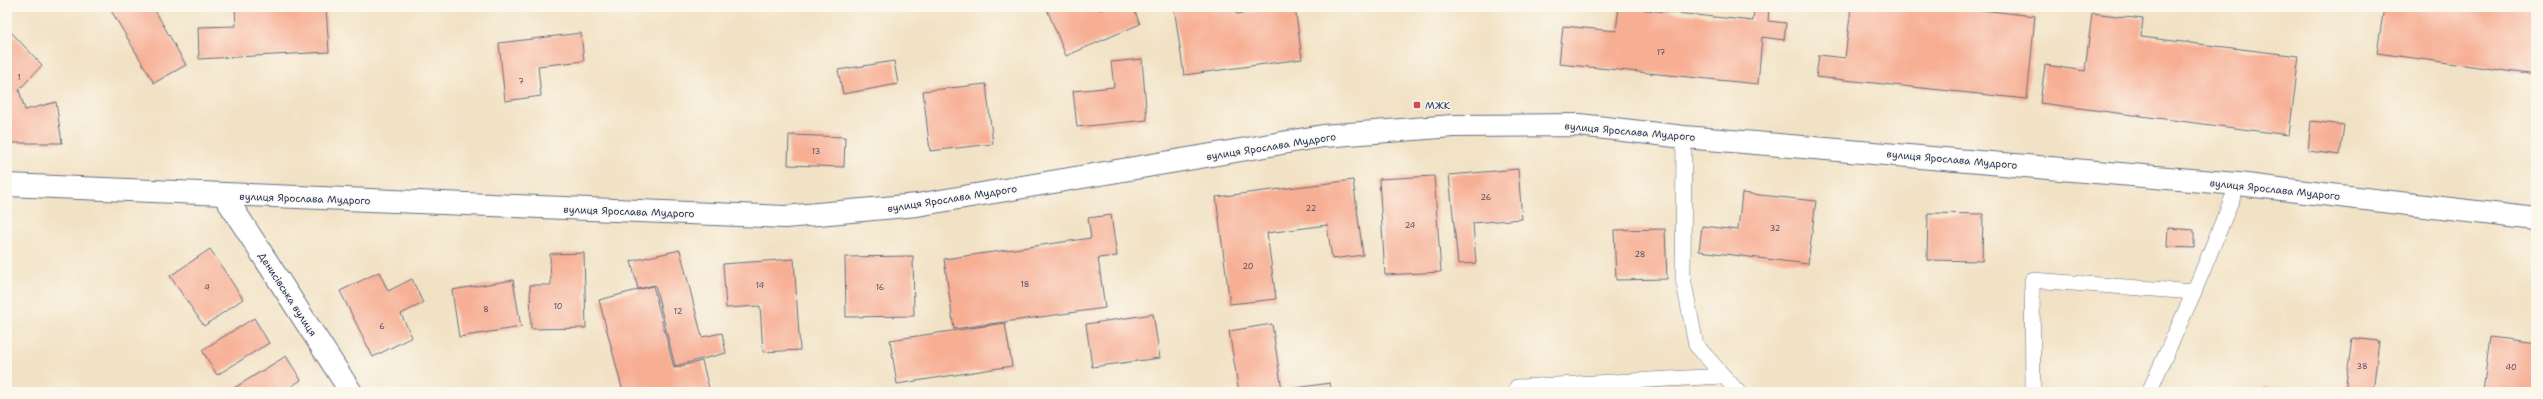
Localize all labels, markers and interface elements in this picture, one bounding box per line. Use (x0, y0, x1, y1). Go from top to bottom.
house number: 17 (1657, 47, 1666, 58)
house number: 1 (17, 72, 21, 83)
house number: 7 (518, 76, 524, 87)
place label: МЖК (1425, 99, 1451, 112)
marker: МЖК (1412, 100, 1422, 110)
street label: вулиця Ярослава Мудрого (1564, 119, 1696, 144)
street label: вулиця Ярослава Мудрого (1205, 130, 1337, 163)
house number: 13 (812, 146, 820, 157)
street label: вулиця Ярослава Мудрого (1886, 147, 2018, 172)
street label: вулиця Ярослава Мудрого (2209, 176, 2341, 203)
street label: вулиця Ярослава Мудрого (886, 182, 1018, 215)
street label: вулиця Ярослава Мудрого (239, 190, 371, 207)
house number: 26 (1481, 192, 1492, 203)
street label: вулиця Ярослава Мудрого (563, 203, 695, 220)
house number: 22 (1306, 203, 1317, 214)
house number: 24 (1405, 220, 1416, 231)
house number: 32 (1770, 223, 1781, 234)
house number: 28 (1635, 249, 1645, 260)
street label: Денисівська вулиця (256, 250, 320, 339)
house number: 20 (1243, 261, 1253, 272)
house number: 18 (1021, 279, 1029, 290)
house number: 14 (756, 280, 765, 291)
house number: 4 (204, 282, 210, 293)
house number: 16 (876, 282, 885, 293)
house number: 10 (554, 301, 562, 312)
house number: 8 (483, 304, 489, 315)
house number: 12 (674, 306, 683, 317)
house number: 6 (379, 321, 385, 332)
house number: 38 (2357, 361, 2367, 372)
house number: 40 (2505, 362, 2517, 373)

